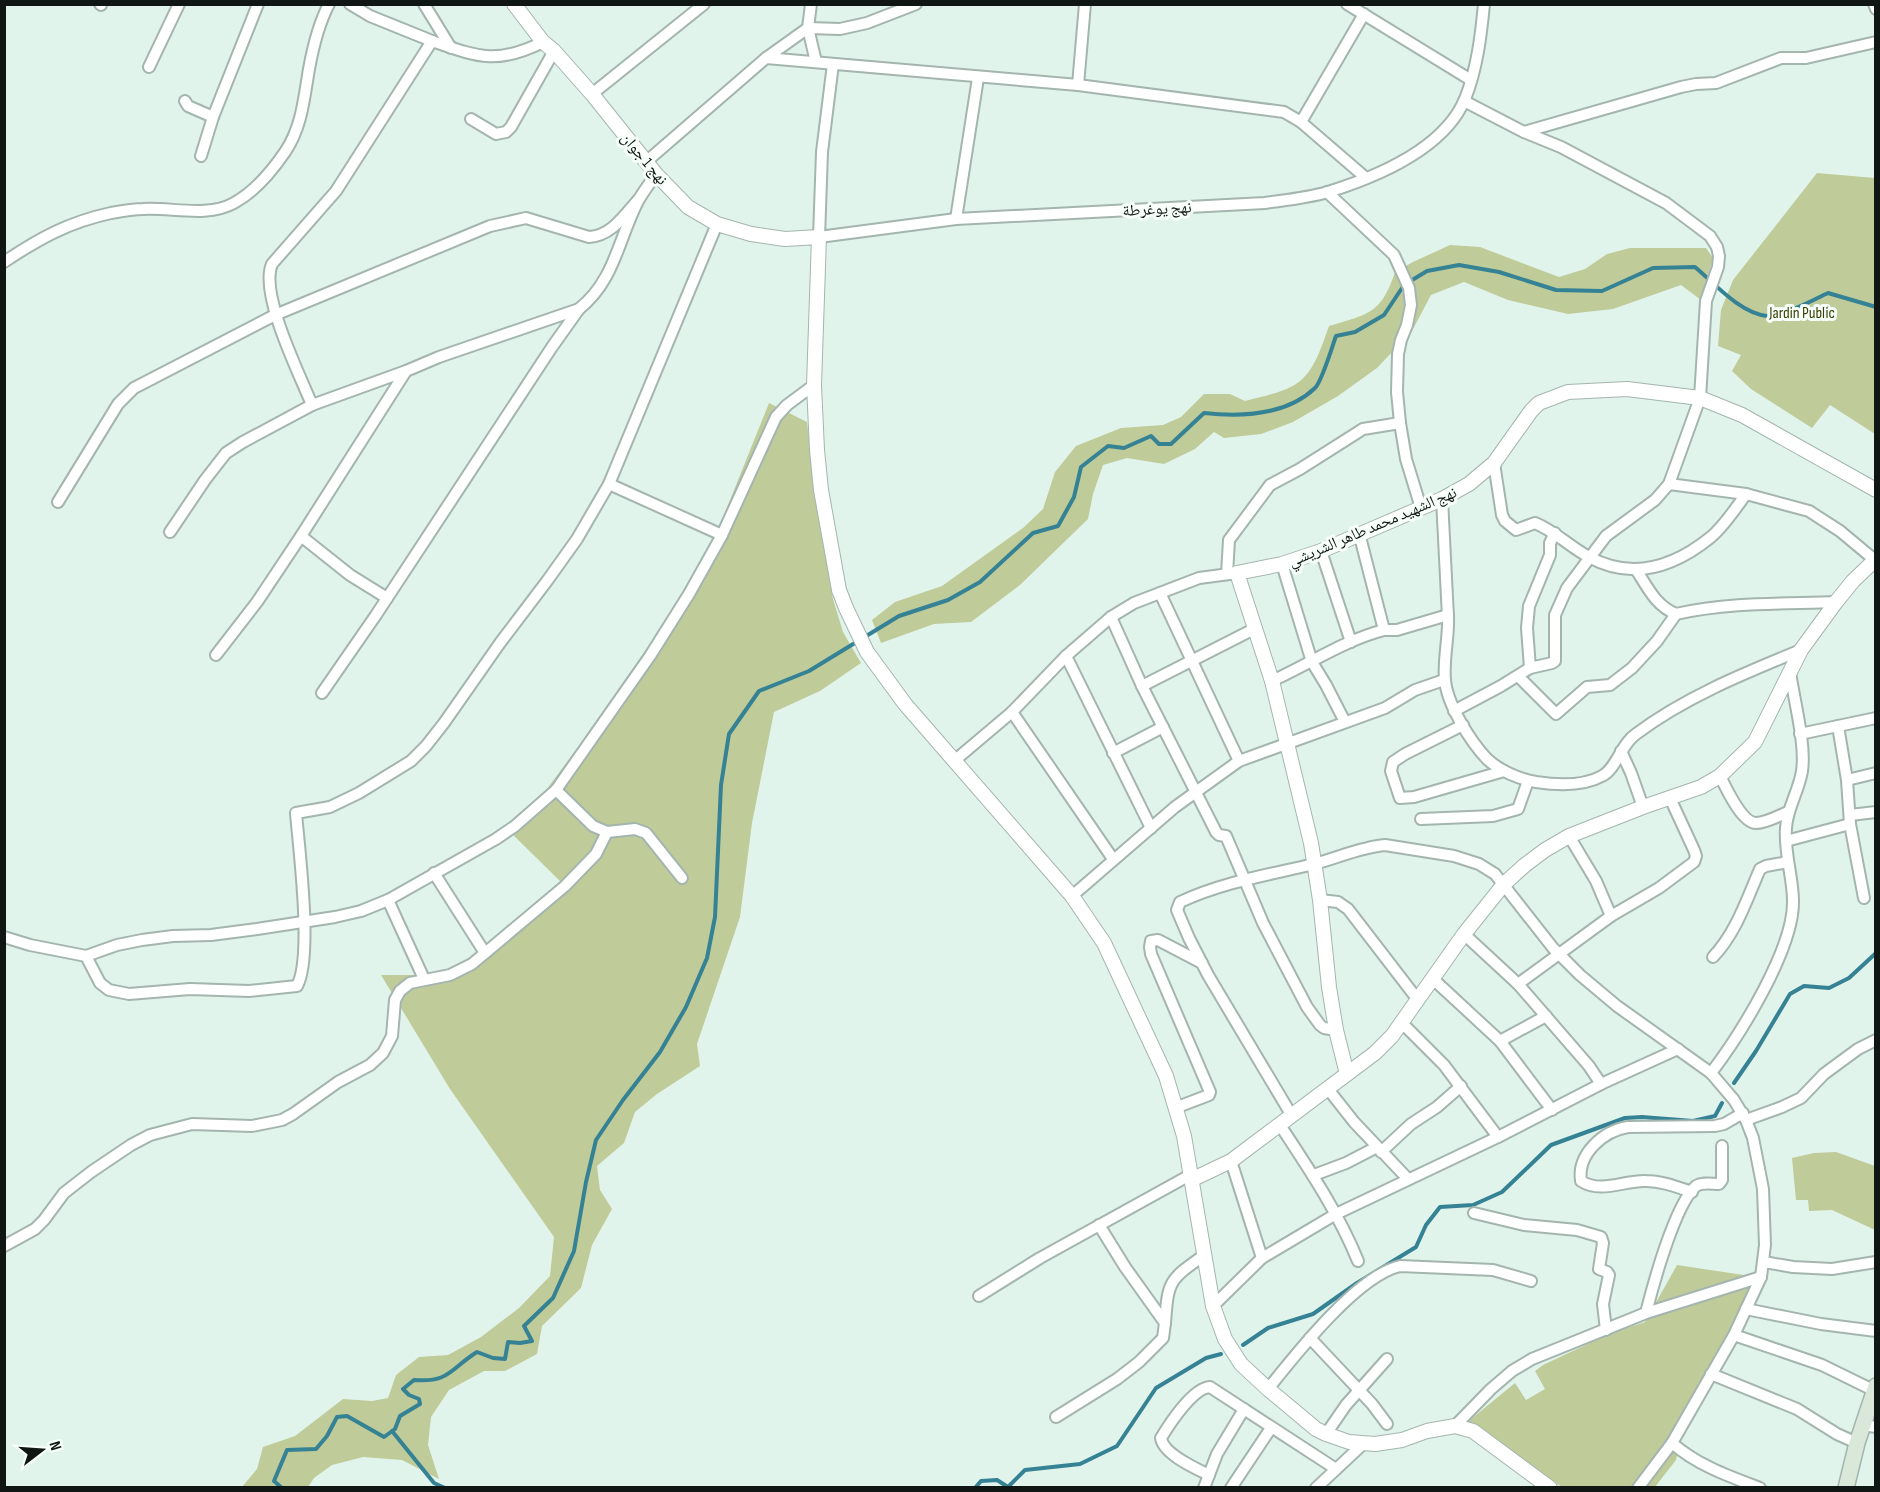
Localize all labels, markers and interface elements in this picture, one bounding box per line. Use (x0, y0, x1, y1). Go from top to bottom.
street label: نهج 1 جوان (616, 129, 671, 189)
street label: نهج يوغرطة (1122, 198, 1192, 221)
park label: Jardin Public (1768, 304, 1835, 323)
street label: نهج الشهيد محمد طاهر الشريشي (1285, 483, 1461, 573)
north arrow (12, 1420, 72, 1480)
text: N (45, 1439, 65, 1453)

